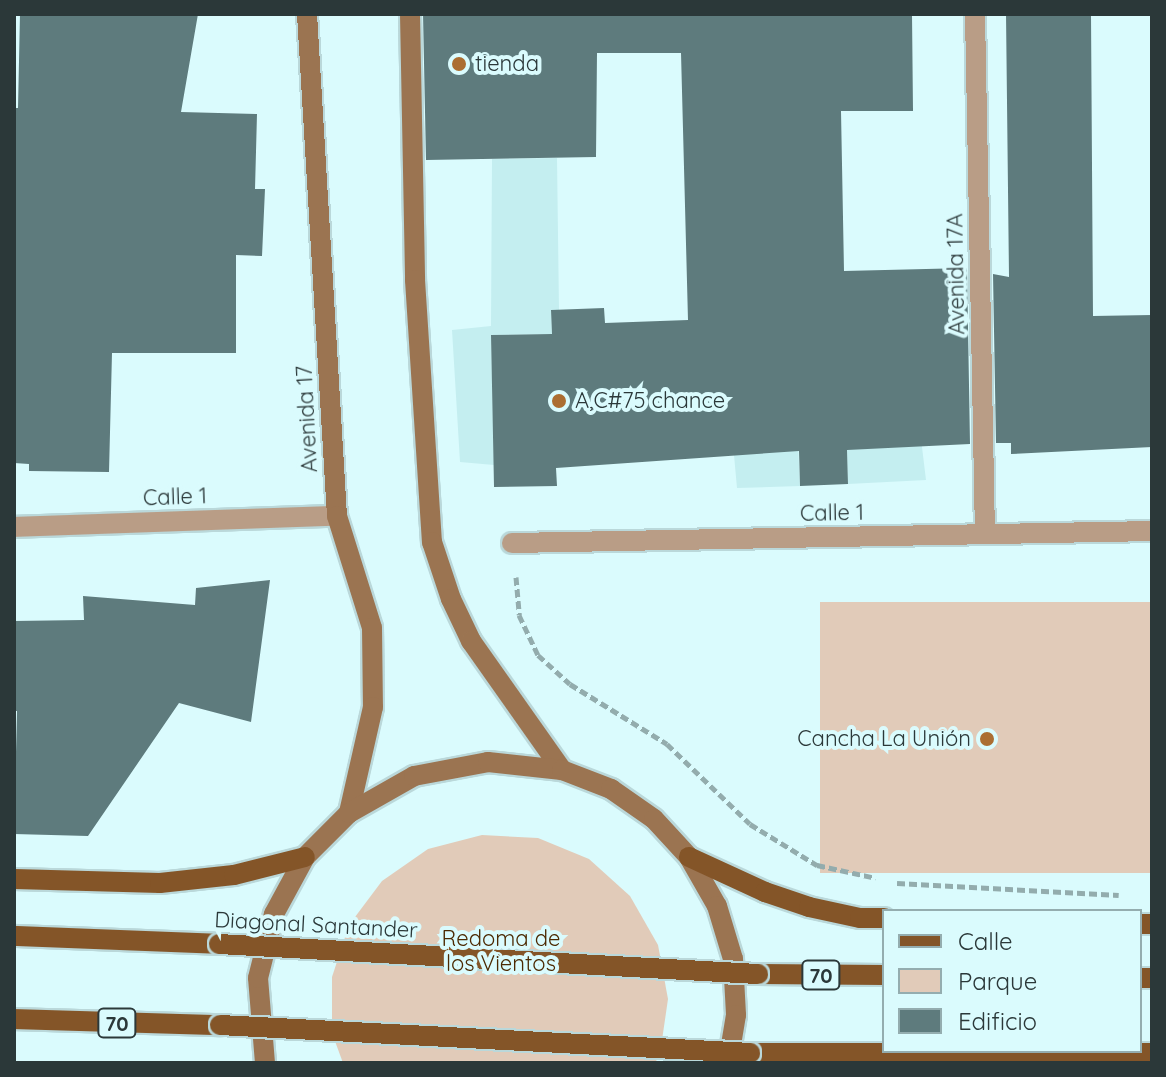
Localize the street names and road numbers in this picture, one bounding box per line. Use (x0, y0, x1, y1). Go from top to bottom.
street label: Avenida 17A (942, 213, 970, 335)
street label: Avenida 17 (291, 365, 323, 473)
street label: Calle 1 (142, 483, 208, 511)
street label: Calle 1 (800, 499, 864, 527)
street label: Diagonal Santander (214, 906, 418, 944)
road number: 70 (801, 959, 841, 991)
road number: 70 (97, 1007, 137, 1039)

